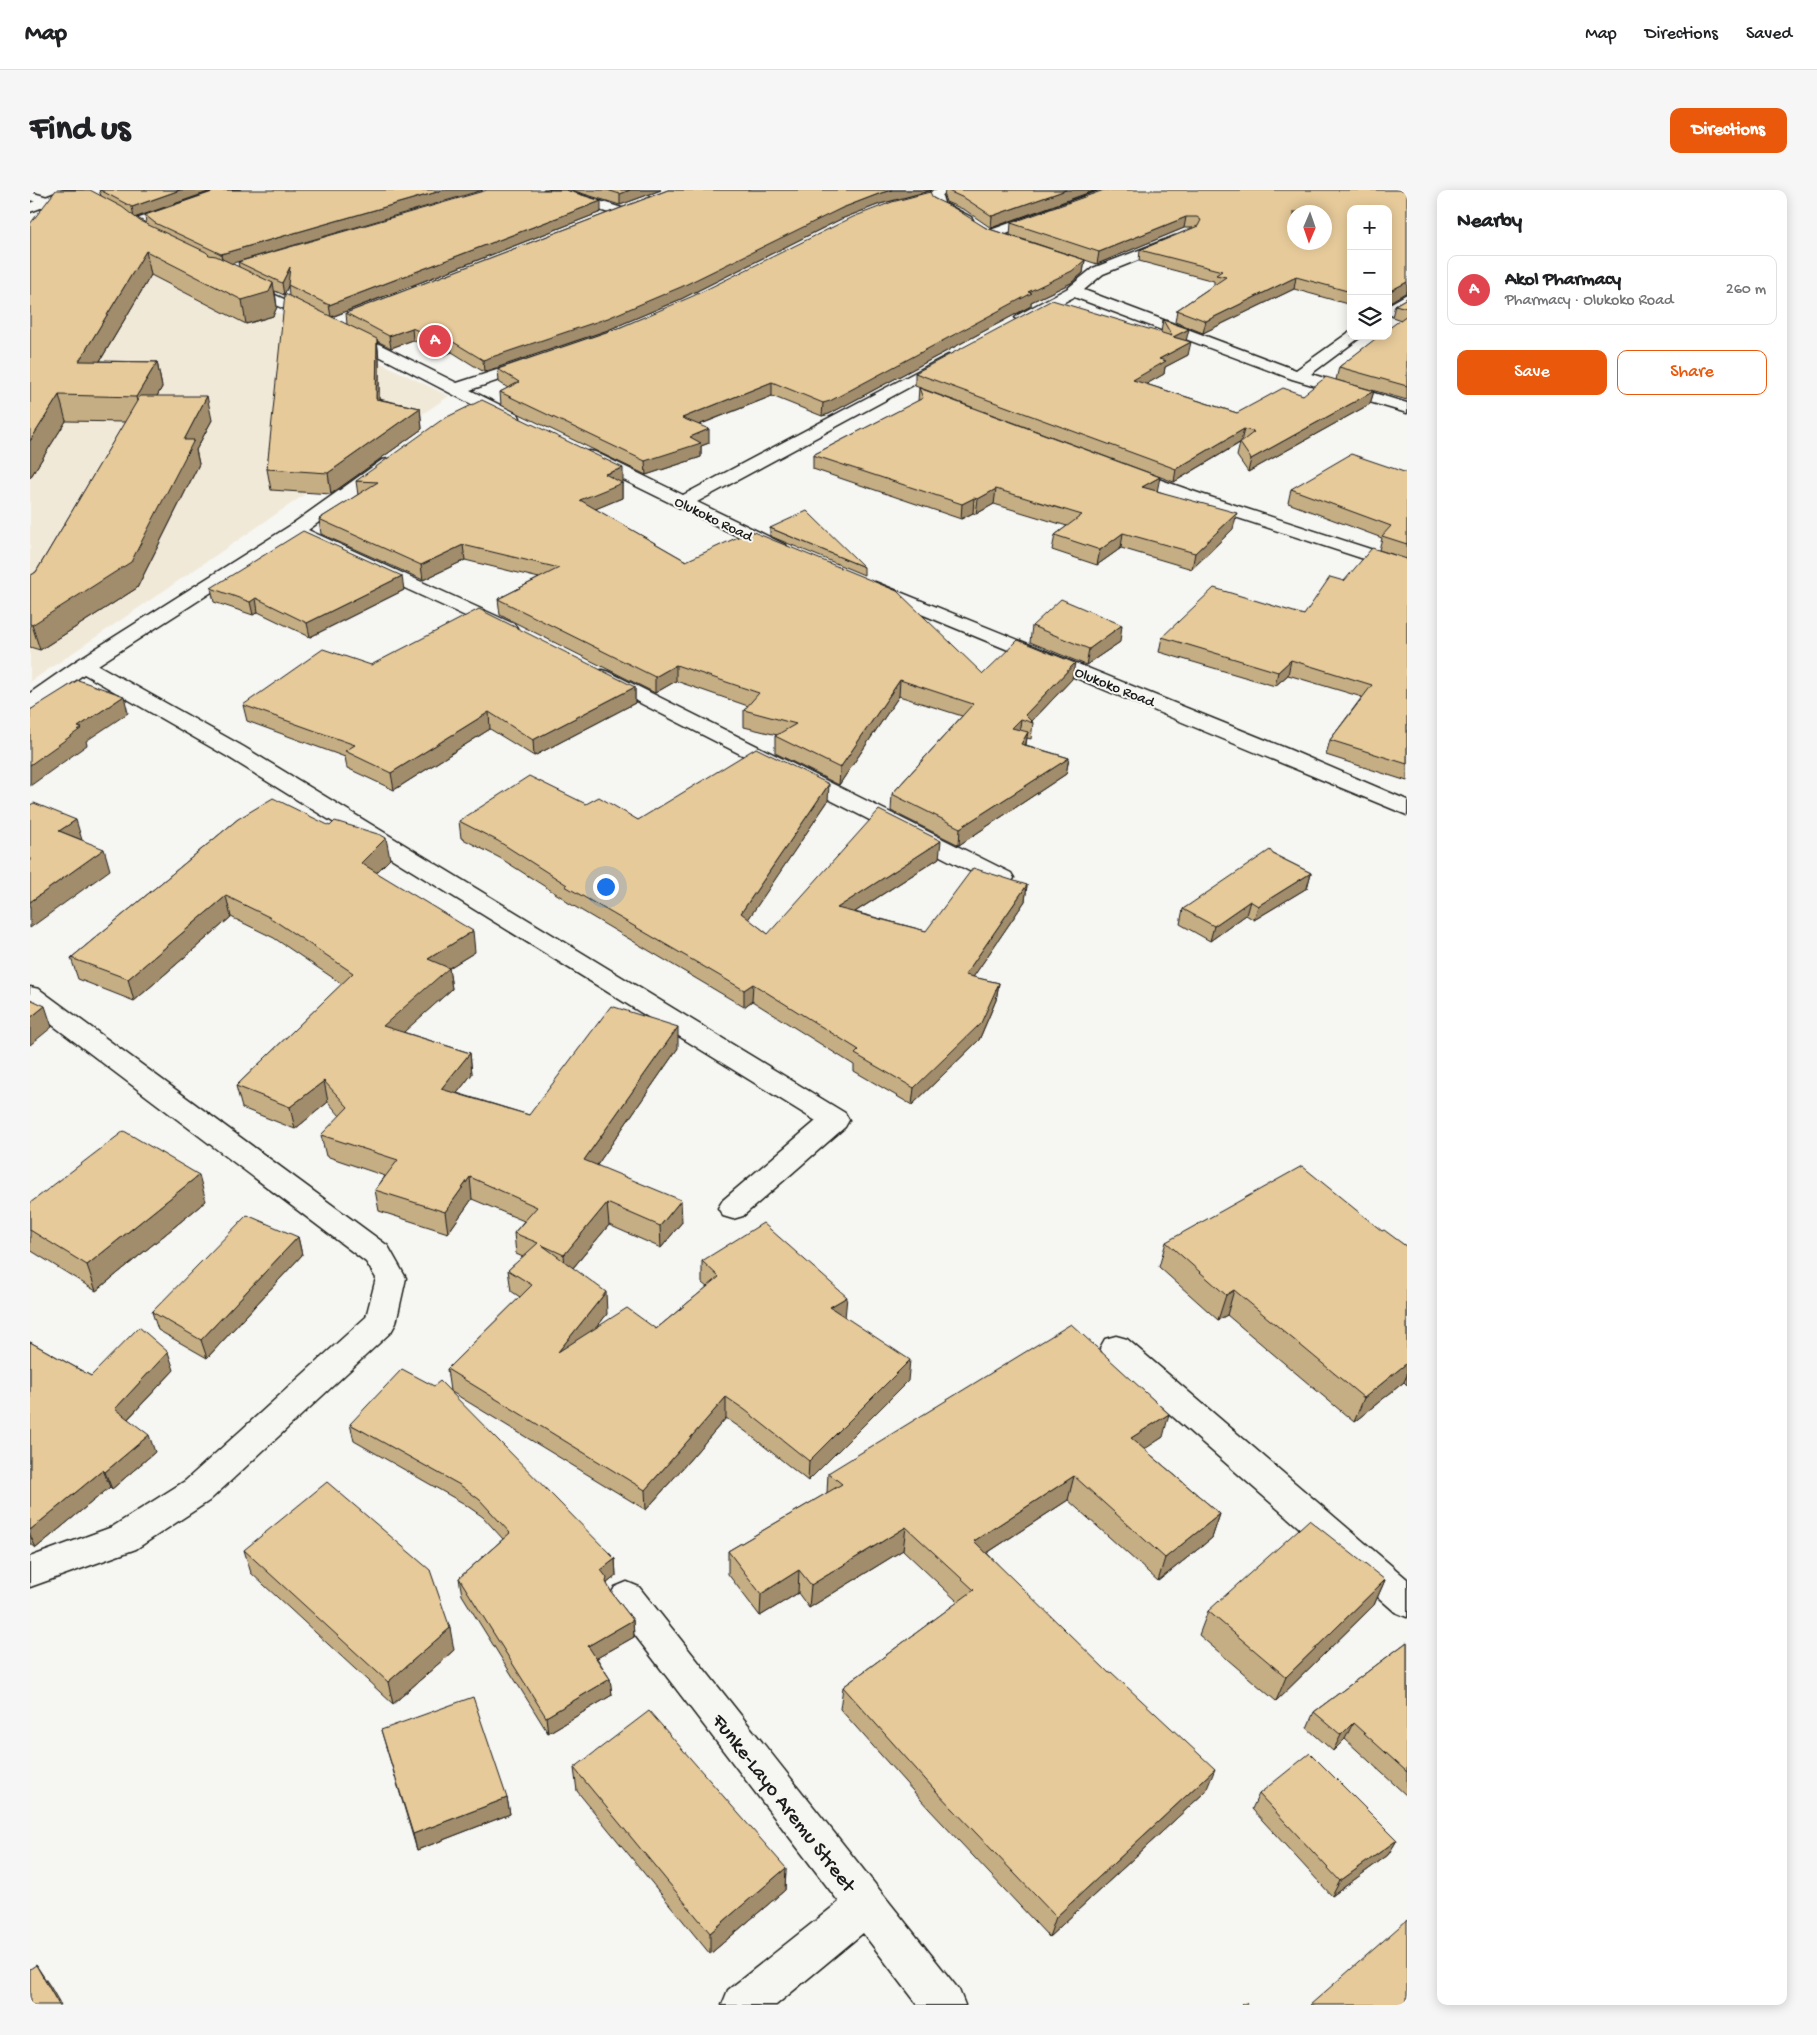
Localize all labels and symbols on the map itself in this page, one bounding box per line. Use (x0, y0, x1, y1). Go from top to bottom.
north arrow (1287, 205, 1332, 250)
pin: A (419, 322, 451, 360)
street label: Olukoko Road (671, 493, 756, 547)
street label: Olukoko Road (1072, 664, 1158, 713)
your location (593, 874, 619, 900)
street label: Funke-Layo Aremu Street (704, 1709, 861, 1900)

